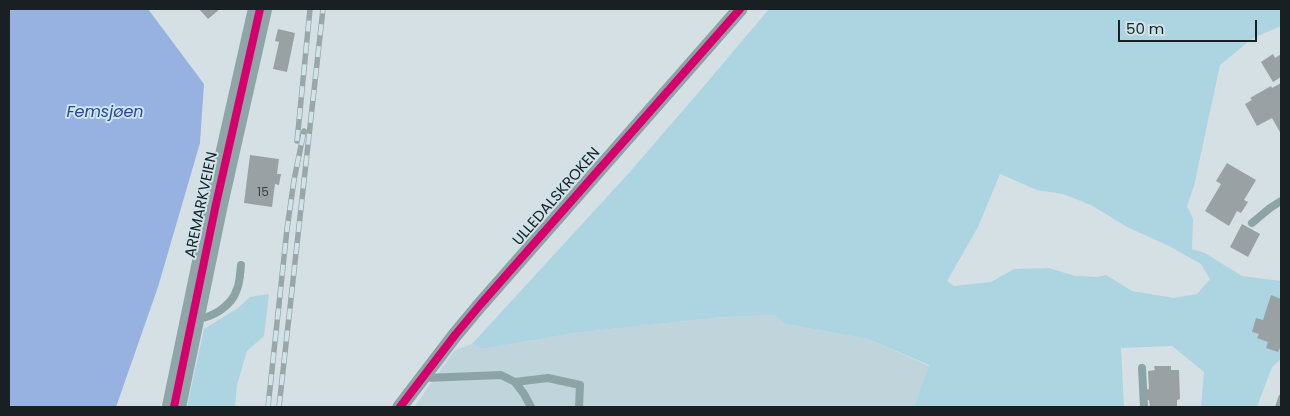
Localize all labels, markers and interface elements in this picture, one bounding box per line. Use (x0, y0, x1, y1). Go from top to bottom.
scale bar (1120, 10, 1259, 42)
text: 50 m (1126, 18, 1164, 39)
water label: Femsjøen (66, 103, 144, 123)
street label: ULLEDALSKROKEN (510, 144, 604, 250)
street label: AREMARKVEIEN (182, 150, 222, 260)
house number: 15 (257, 186, 269, 200)

